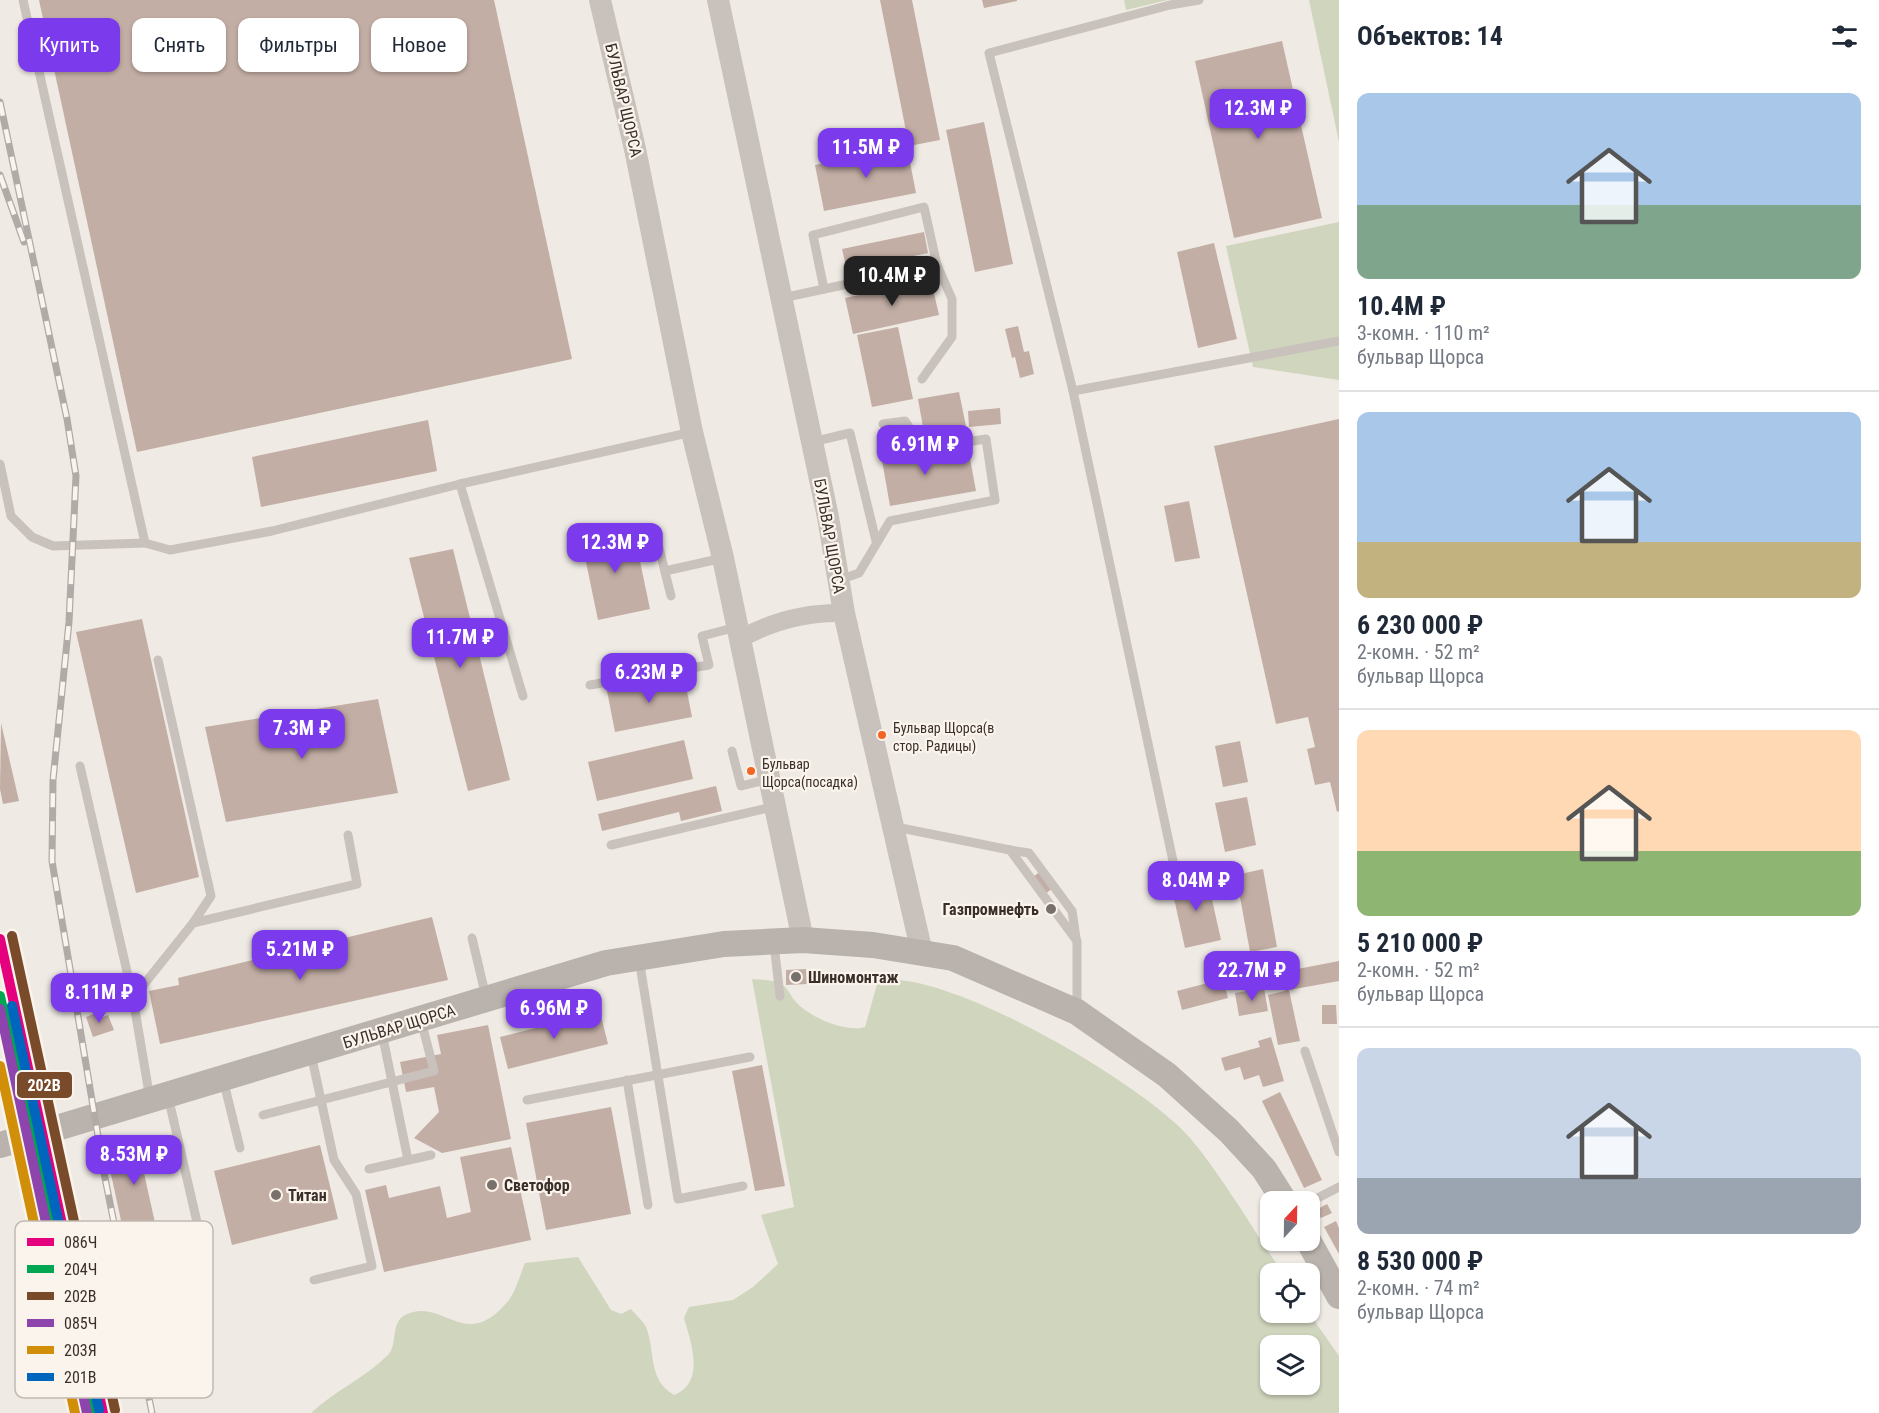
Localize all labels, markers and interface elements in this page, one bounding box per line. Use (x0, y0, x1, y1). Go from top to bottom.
chip: Купить (18, 18, 120, 72)
chip: Снять (132, 18, 226, 72)
chip: Фильтры (238, 18, 359, 72)
chip: Новое (371, 18, 467, 72)
icon: filters (1828, 20, 1861, 53)
text: Объектов: 14 (1357, 21, 1503, 51)
street label: БУЛЬВАР ЩОРСА (601, 41, 646, 159)
pin: 12.3M ₽ (1203, 89, 1313, 140)
text: 12.3M ₽ (1224, 96, 1292, 120)
pin: 11.5M ₽ (811, 128, 921, 179)
icon: home (1555, 132, 1663, 240)
text: 11.5M ₽ (832, 135, 900, 159)
pin: 10.4M ₽ (837, 256, 947, 307)
text: 10.4M ₽ (858, 263, 926, 287)
text: 10.4M ₽ (1357, 291, 1446, 321)
text: 3-комн. · 110 m² (1357, 321, 1490, 345)
text: бульвар Щорса (1357, 345, 1484, 369)
pin: 6.91M ₽ (870, 425, 980, 476)
text: 6.91M ₽ (891, 432, 959, 456)
icon: home (1555, 451, 1663, 559)
street label: БУЛЬВАР ЩОРСА (810, 477, 849, 595)
pin: 12.3M ₽ (560, 523, 670, 574)
text: 12.3M ₽ (581, 530, 649, 554)
text: 6 230 000 ₽ (1357, 610, 1483, 640)
pin: 11.7M ₽ (405, 618, 515, 669)
text: 11.7M ₽ (426, 625, 494, 649)
text: 2-комн. · 52 m² (1357, 640, 1480, 664)
pin: 6.23M ₽ (594, 653, 704, 704)
text: 6.23M ₽ (615, 660, 683, 684)
text: бульвар Щорса (1357, 664, 1484, 688)
pin: 7.3M ₽ (253, 709, 351, 760)
text: 7.3M ₽ (273, 716, 331, 740)
place label: Бульвар Щорса(в стор. Радицы) (893, 720, 994, 755)
marker: Бульвар Щорса(в стор. Радицы) (876, 729, 888, 741)
place label: Бульвар Щорса(посадка) (762, 756, 858, 791)
marker: Бульвар Щорса(посадка) (745, 765, 757, 777)
icon: home (1555, 769, 1663, 877)
pin: 8.04M ₽ (1141, 861, 1251, 912)
text: 8.04M ₽ (1162, 868, 1230, 892)
place label: Газпромнефть (943, 900, 1039, 919)
marker: Газпромнефть (1044, 902, 1058, 916)
text: 5 210 000 ₽ (1357, 928, 1483, 958)
pin: 5.21M ₽ (245, 930, 355, 981)
text: 5.21M ₽ (266, 937, 334, 961)
pin: 22.7M ₽ (1197, 951, 1307, 1002)
text: 22.7M ₽ (1218, 958, 1286, 982)
text: 2-комн. · 52 m² (1357, 958, 1480, 982)
place label: Шиномонтаж (808, 968, 899, 987)
marker: Шиномонтаж (789, 970, 803, 984)
pin: 8.11M ₽ (44, 973, 154, 1024)
text: 8.11M ₽ (65, 980, 133, 1004)
text: бульвар Щорса (1357, 982, 1484, 1006)
pin: 6.96M ₽ (499, 989, 609, 1040)
text: 6.96M ₽ (520, 996, 588, 1020)
street label: БУЛЬВАР ЩОРСА (341, 1000, 458, 1053)
line badge: 202В (16, 1071, 73, 1099)
text: 202В (27, 1076, 61, 1095)
icon: home (1555, 1087, 1663, 1195)
pin: 8.53M ₽ (79, 1135, 189, 1186)
text: 8.53M ₽ (100, 1142, 168, 1166)
place label: Светофор (504, 1176, 570, 1195)
marker: Светофор (485, 1178, 499, 1192)
place label: Титан (288, 1186, 327, 1205)
marker: Титан (269, 1188, 283, 1202)
north arrow (1260, 1191, 1320, 1251)
map controls (1260, 1191, 1320, 1395)
legend (15, 1221, 213, 1398)
text: 086Ч (64, 1233, 97, 1252)
text: 8 530 000 ₽ (1357, 1246, 1483, 1276)
text: 204Ч (64, 1260, 97, 1279)
button: locate (1260, 1263, 1320, 1323)
text: 2-комн. · 74 m² (1357, 1276, 1480, 1300)
text: 202В (64, 1287, 96, 1306)
text: бульвар Щорса (1357, 1300, 1484, 1324)
text: 085Ч (64, 1314, 97, 1333)
button: layers (1260, 1335, 1320, 1395)
text: 203Я (64, 1341, 97, 1360)
text: 201В (64, 1368, 96, 1387)

